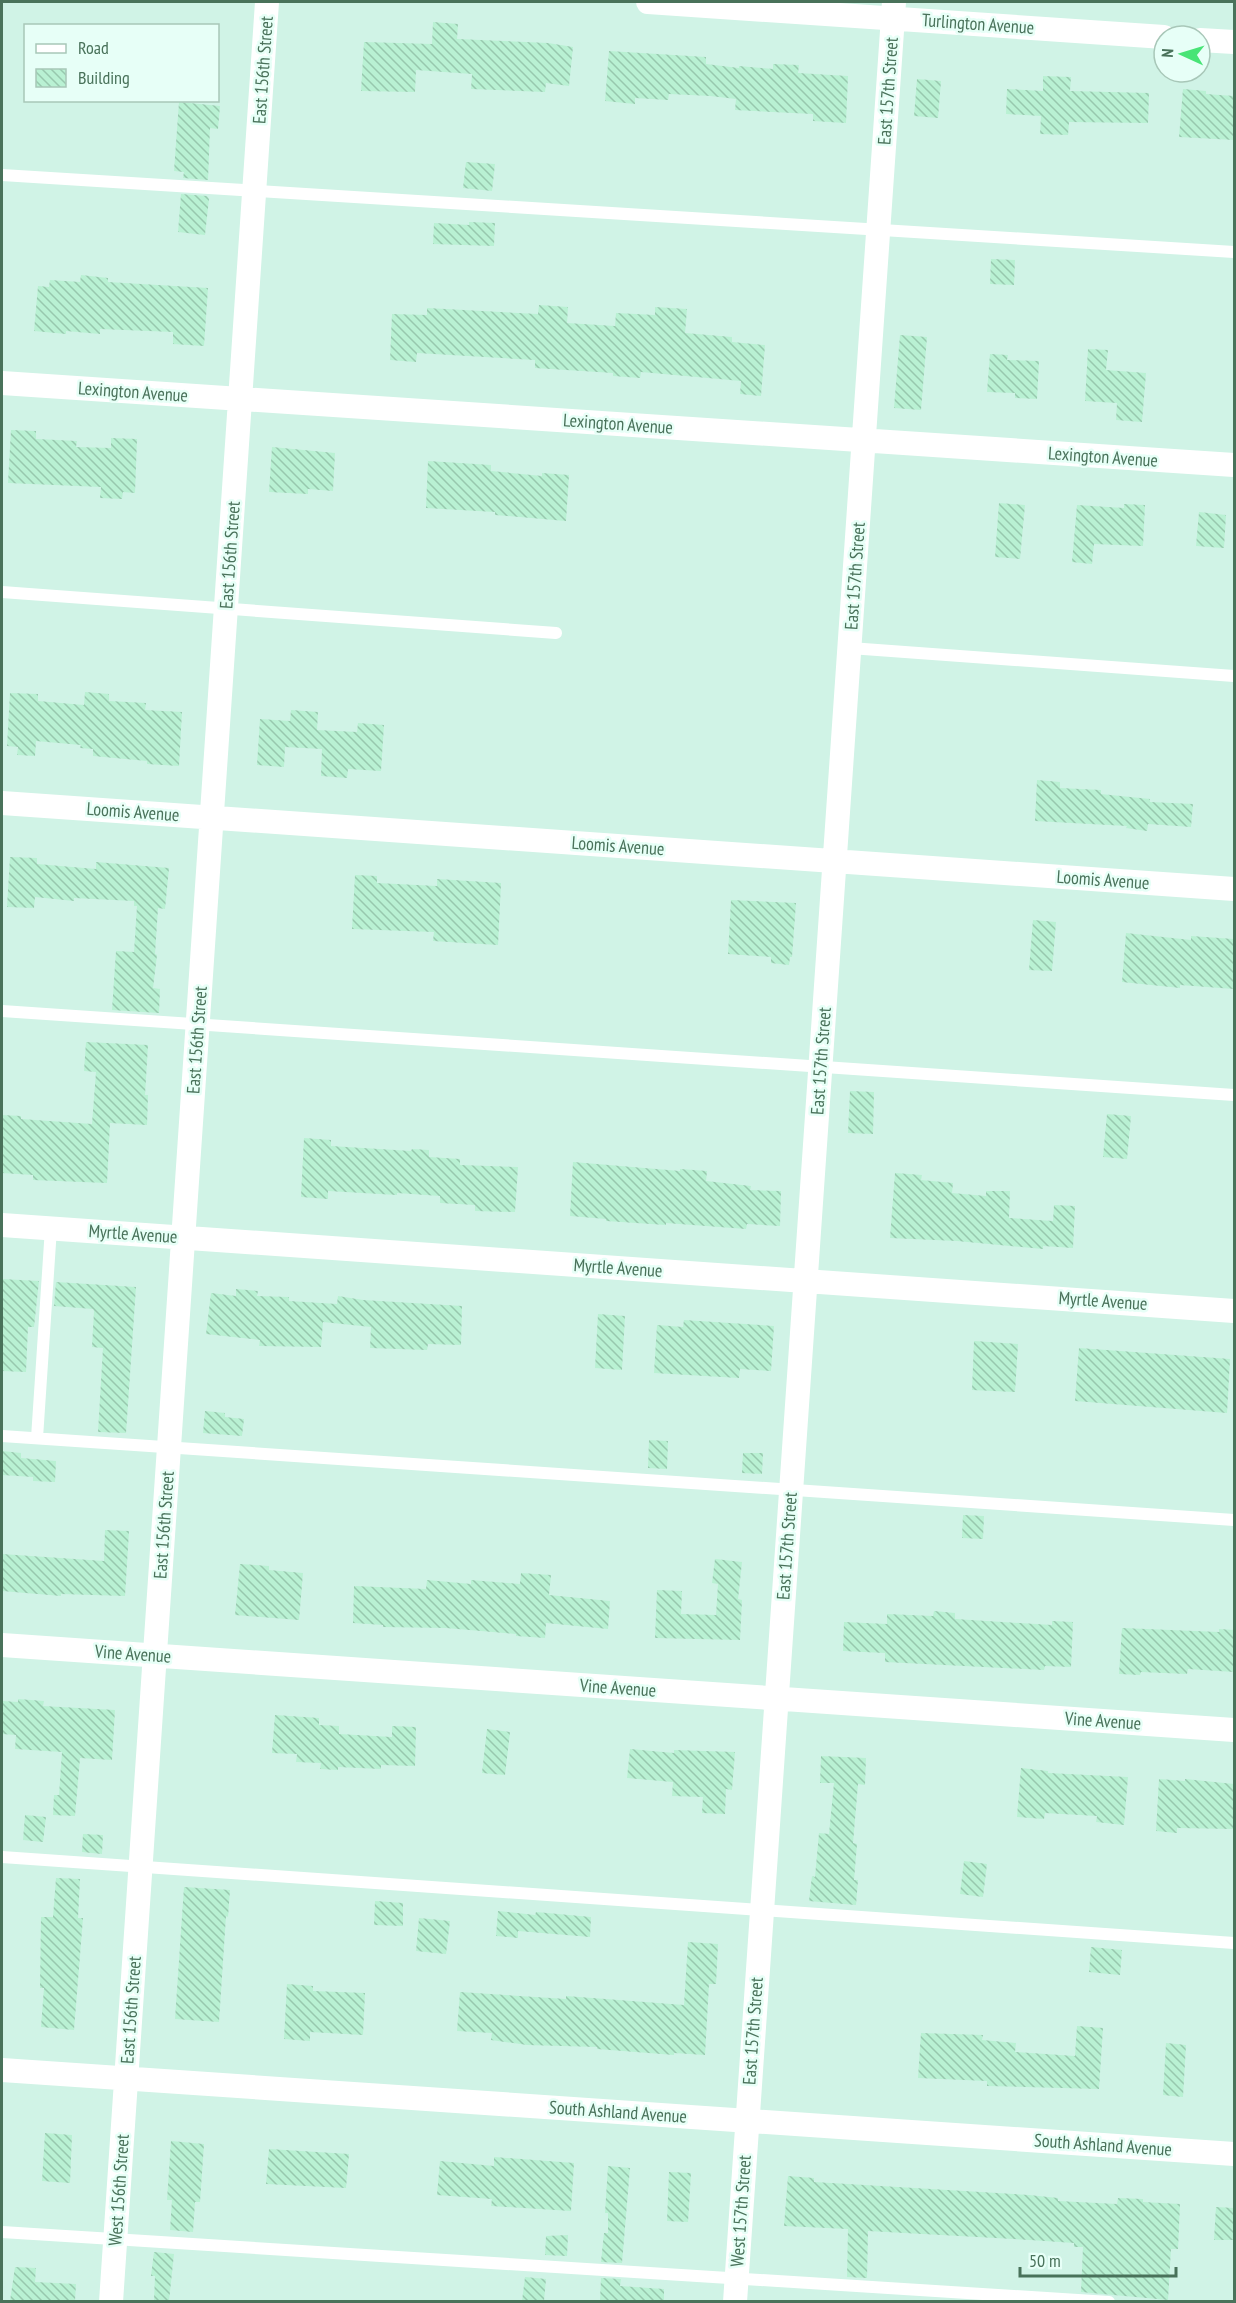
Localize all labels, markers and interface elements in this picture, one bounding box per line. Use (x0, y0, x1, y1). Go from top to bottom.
street label: Turlington Avenue (921, 8, 1035, 39)
street label: East 156th Street (247, 15, 278, 125)
legend (24, 24, 219, 102)
north arrow (1152, 24, 1212, 84)
text: Road (78, 36, 109, 59)
street label: East 157th Street (872, 36, 903, 146)
text: N (1157, 48, 1177, 58)
text: Building (78, 66, 130, 89)
street label: Lexington Avenue (77, 376, 189, 407)
street label: Lexington Avenue (562, 408, 674, 439)
street label: Lexington Avenue (1047, 441, 1159, 472)
street label: East 156th Street (214, 500, 245, 610)
street label: East 157th Street (839, 521, 870, 631)
street label: Loomis Avenue (86, 797, 180, 826)
street label: Loomis Avenue (571, 831, 665, 860)
street label: Loomis Avenue (1056, 865, 1150, 894)
street label: East 156th Street (181, 985, 212, 1095)
street label: East 157th Street (805, 1006, 836, 1116)
street label: Myrtle Avenue (88, 1219, 178, 1248)
street label: Myrtle Avenue (573, 1253, 663, 1282)
street label: Myrtle Avenue (1058, 1286, 1148, 1315)
street label: East 156th Street (148, 1470, 179, 1580)
street label: East 157th Street (771, 1491, 802, 1601)
street label: Vine Avenue (93, 1639, 172, 1668)
street label: Vine Avenue (578, 1673, 657, 1702)
street label: Vine Avenue (1063, 1706, 1142, 1735)
street label: East 156th Street (115, 1955, 146, 2065)
street label: East 157th Street (737, 1976, 768, 2086)
street label: South Ashland Avenue (548, 2095, 688, 2128)
street label: South Ashland Avenue (1033, 2128, 1173, 2161)
street label: West 156th Street (103, 2133, 134, 2247)
street label: West 157th Street (725, 2154, 756, 2268)
scale bar (1020, 2240, 1176, 2278)
text: 50 m (1029, 2249, 1061, 2272)

